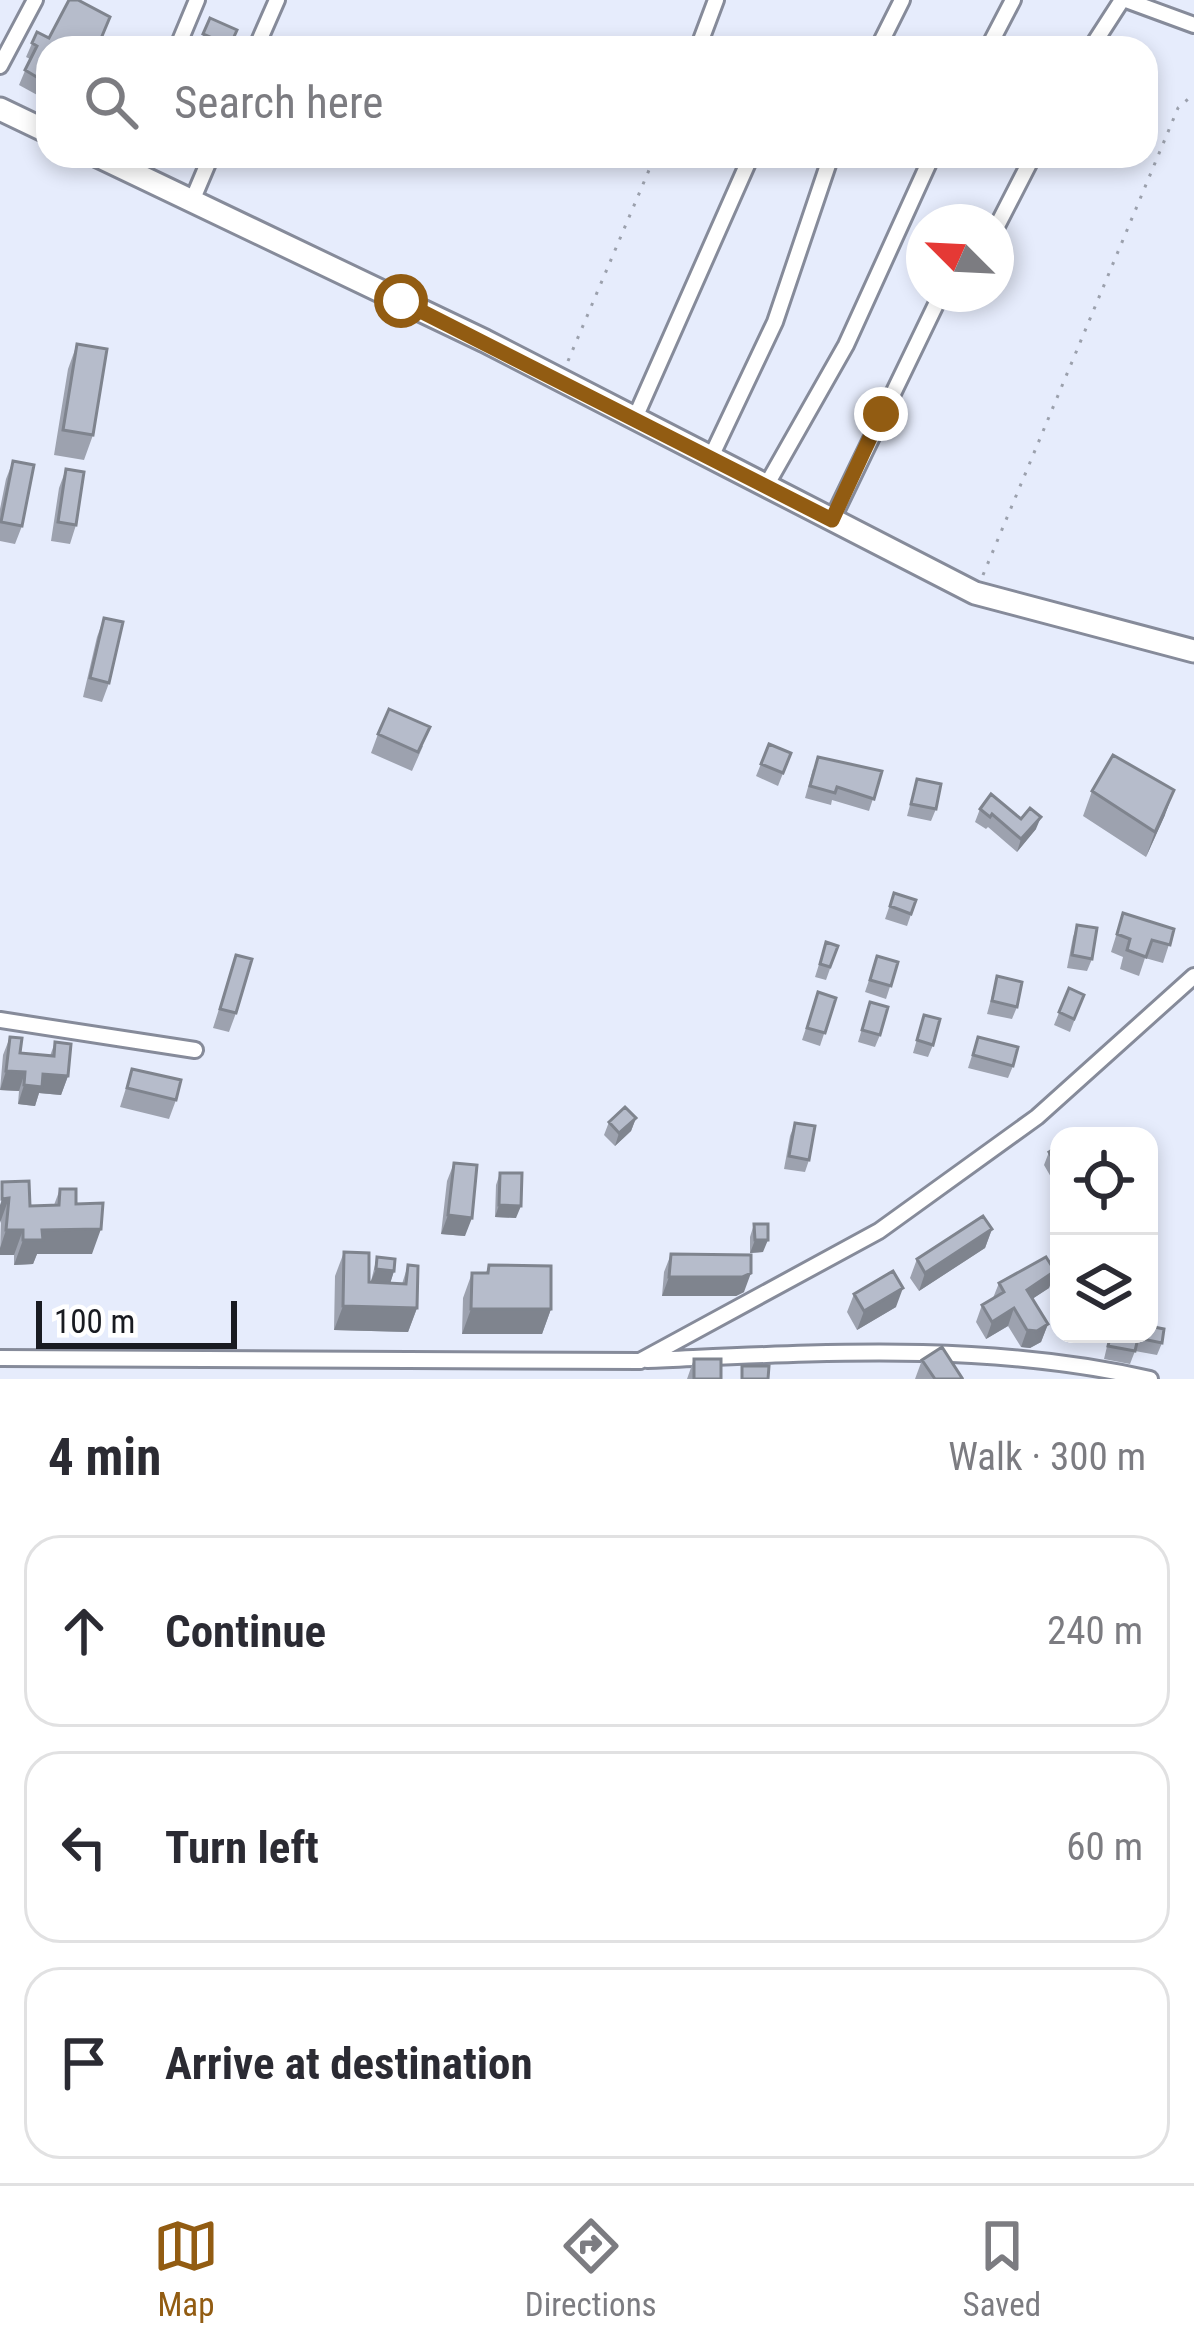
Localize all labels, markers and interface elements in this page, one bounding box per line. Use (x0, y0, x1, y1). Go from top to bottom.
search box (36, 36, 1158, 168)
icon: search (78, 69, 144, 135)
text: Search here (174, 76, 383, 129)
north arrow (906, 204, 1014, 312)
route start (374, 274, 428, 328)
route end (854, 387, 908, 441)
map controls (1050, 1127, 1158, 1343)
button: locate (1050, 1127, 1158, 1235)
button: layers (1050, 1235, 1158, 1343)
scale bar (36, 1295, 237, 1348)
text: 100 m (54, 1302, 135, 1341)
text: 4 min (48, 1428, 161, 1487)
text: Walk · 300 m (948, 1434, 1146, 1480)
icon: ahead (51, 1598, 117, 1664)
text: Continue (165, 1605, 326, 1658)
text: 240 m (1047, 1608, 1143, 1654)
icon: left (51, 1814, 117, 1880)
text: Turn left (165, 1821, 319, 1874)
text: 60 m (1066, 1824, 1143, 1870)
icon: arrive (51, 2030, 117, 2096)
text: Arrive at destination (165, 2037, 533, 2090)
tab: Map (153, 2213, 219, 2324)
tab: Directions (525, 2213, 657, 2324)
tab: Saved (963, 2213, 1041, 2324)

